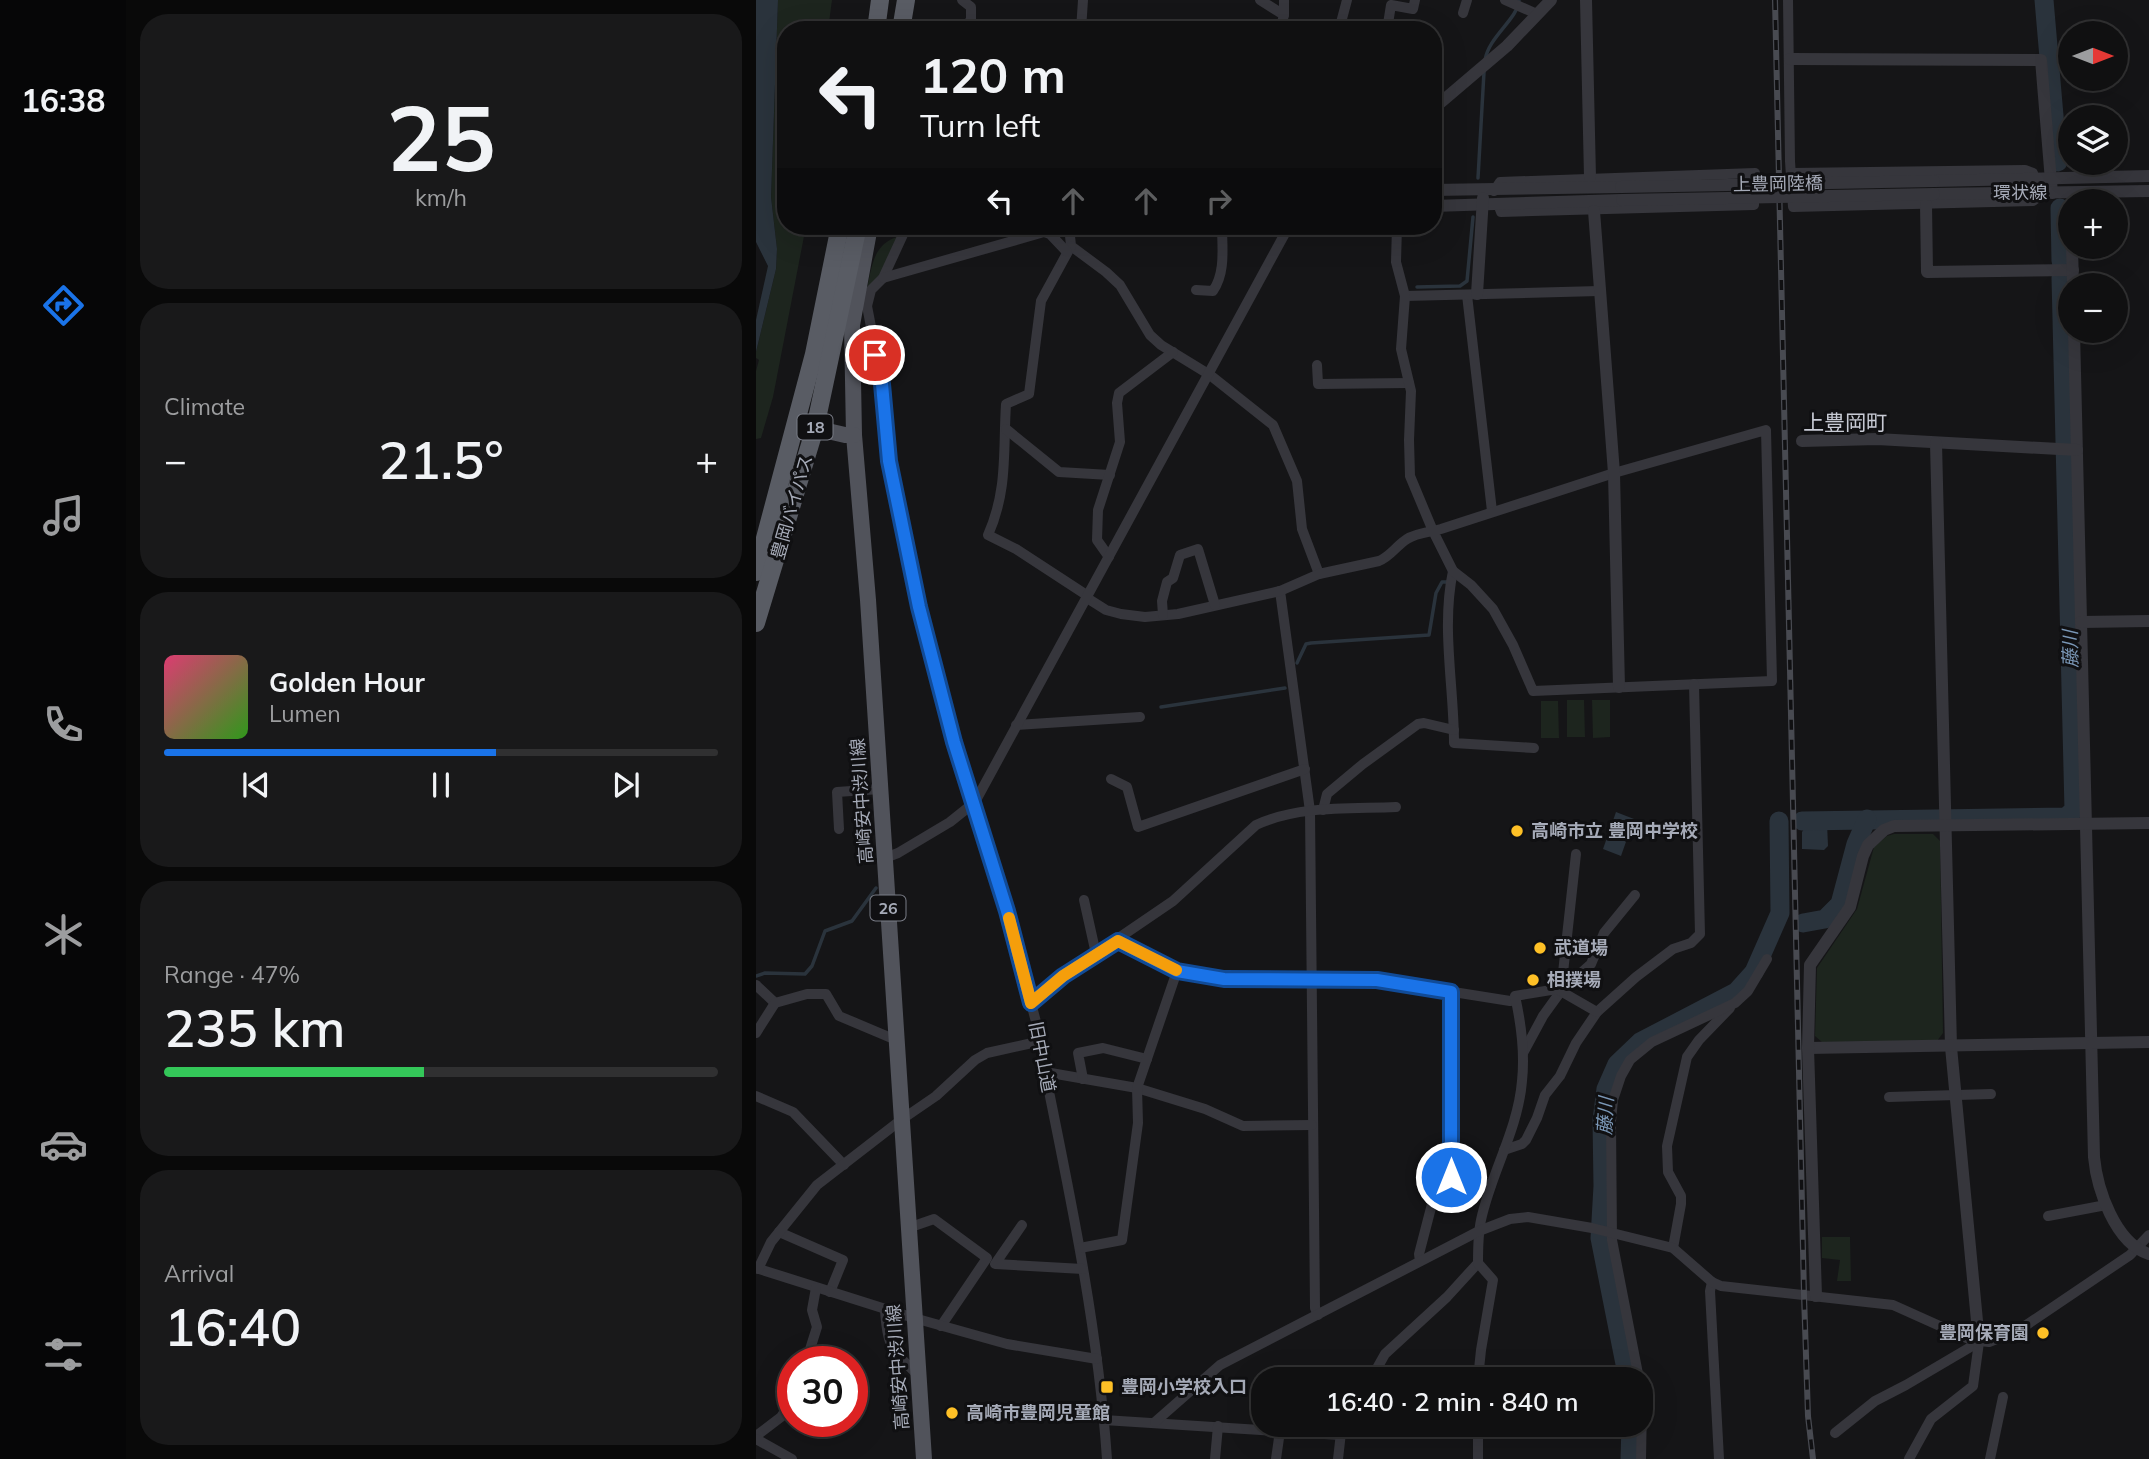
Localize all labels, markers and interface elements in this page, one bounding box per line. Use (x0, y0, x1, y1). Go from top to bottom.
north arrow (2058, 21, 2128, 91)
map controls (2058, 21, 2128, 343)
text: 120 m (920, 44, 1066, 105)
icon: left (805, 49, 896, 140)
text: 16:38 (21, 80, 105, 120)
text: 25 (386, 80, 496, 194)
text: Turn left (920, 105, 1040, 145)
button: layers (2058, 105, 2128, 175)
street label: 上豊岡陸橋 (1733, 171, 1823, 196)
street label: 環状線 (1993, 181, 2047, 204)
icon: left (981, 182, 1019, 220)
icon: ahead (1054, 182, 1092, 220)
icon: ahead (1127, 182, 1165, 220)
icon: right (1200, 182, 1238, 220)
text: km/h (415, 183, 467, 212)
button: + (2058, 189, 2128, 259)
button: − (2058, 273, 2128, 343)
icon: directions (39, 281, 88, 330)
pin (845, 325, 905, 385)
icon: arrive (856, 336, 894, 374)
text: Climate (164, 392, 245, 421)
district label: 上豊岡町 (1803, 409, 1887, 435)
road number: 18 (798, 414, 832, 440)
text: 21.5° (378, 427, 504, 492)
text: − (164, 436, 187, 484)
text: + (695, 436, 718, 484)
street label: 豊岡バイパス (766, 452, 817, 562)
icon: music (39, 491, 88, 540)
water label: 藤川 (2058, 628, 2082, 668)
text: Golden Hour (269, 666, 425, 699)
text: Lumen (269, 699, 341, 728)
icon: phone (39, 700, 88, 749)
street label: 高崎安中渋川線 (846, 737, 877, 865)
icon: previous (237, 766, 275, 804)
icon: pause (422, 766, 460, 804)
icon: next (607, 766, 645, 804)
place label: 高崎市立 豊岡中学校 (1531, 819, 1698, 842)
marker: 高崎市立 豊岡中学校 (1509, 823, 1525, 839)
road number: 26 (870, 896, 906, 920)
icon: climate (39, 910, 88, 959)
place label: 武道場 (1554, 936, 1608, 959)
marker: 武道場 (1532, 940, 1548, 956)
text: Range · 47% (164, 960, 300, 989)
place label: 相撲場 (1547, 968, 1601, 991)
marker: 相撲場 (1525, 972, 1541, 988)
text: 235 km (164, 995, 345, 1060)
street label: 旧中山道 (1024, 1019, 1061, 1094)
water label: 藤川 (1592, 1094, 1618, 1136)
icon: car (39, 1120, 88, 1169)
position arrow (1414, 1140, 1488, 1214)
text: Arrival (164, 1259, 234, 1288)
text: 16:40 (164, 1294, 301, 1359)
street label: 高崎安中渋川線 (882, 1303, 913, 1431)
place label: 豊岡保育園 (1939, 1321, 2029, 1344)
marker: 豊岡保育園 (2035, 1325, 2051, 1341)
icon: filters (39, 1330, 88, 1379)
speed limit sign: 30 (777, 1346, 868, 1437)
place label: 豊岡小学校入口 (1121, 1375, 1247, 1398)
marker: 豊岡小学校入口 (1099, 1379, 1115, 1395)
text: 16:40 · 2 min · 840 m (1325, 1385, 1579, 1418)
place label: 高崎市豊岡児童館 (966, 1401, 1110, 1424)
marker: 高崎市豊岡児童館 (944, 1405, 960, 1421)

